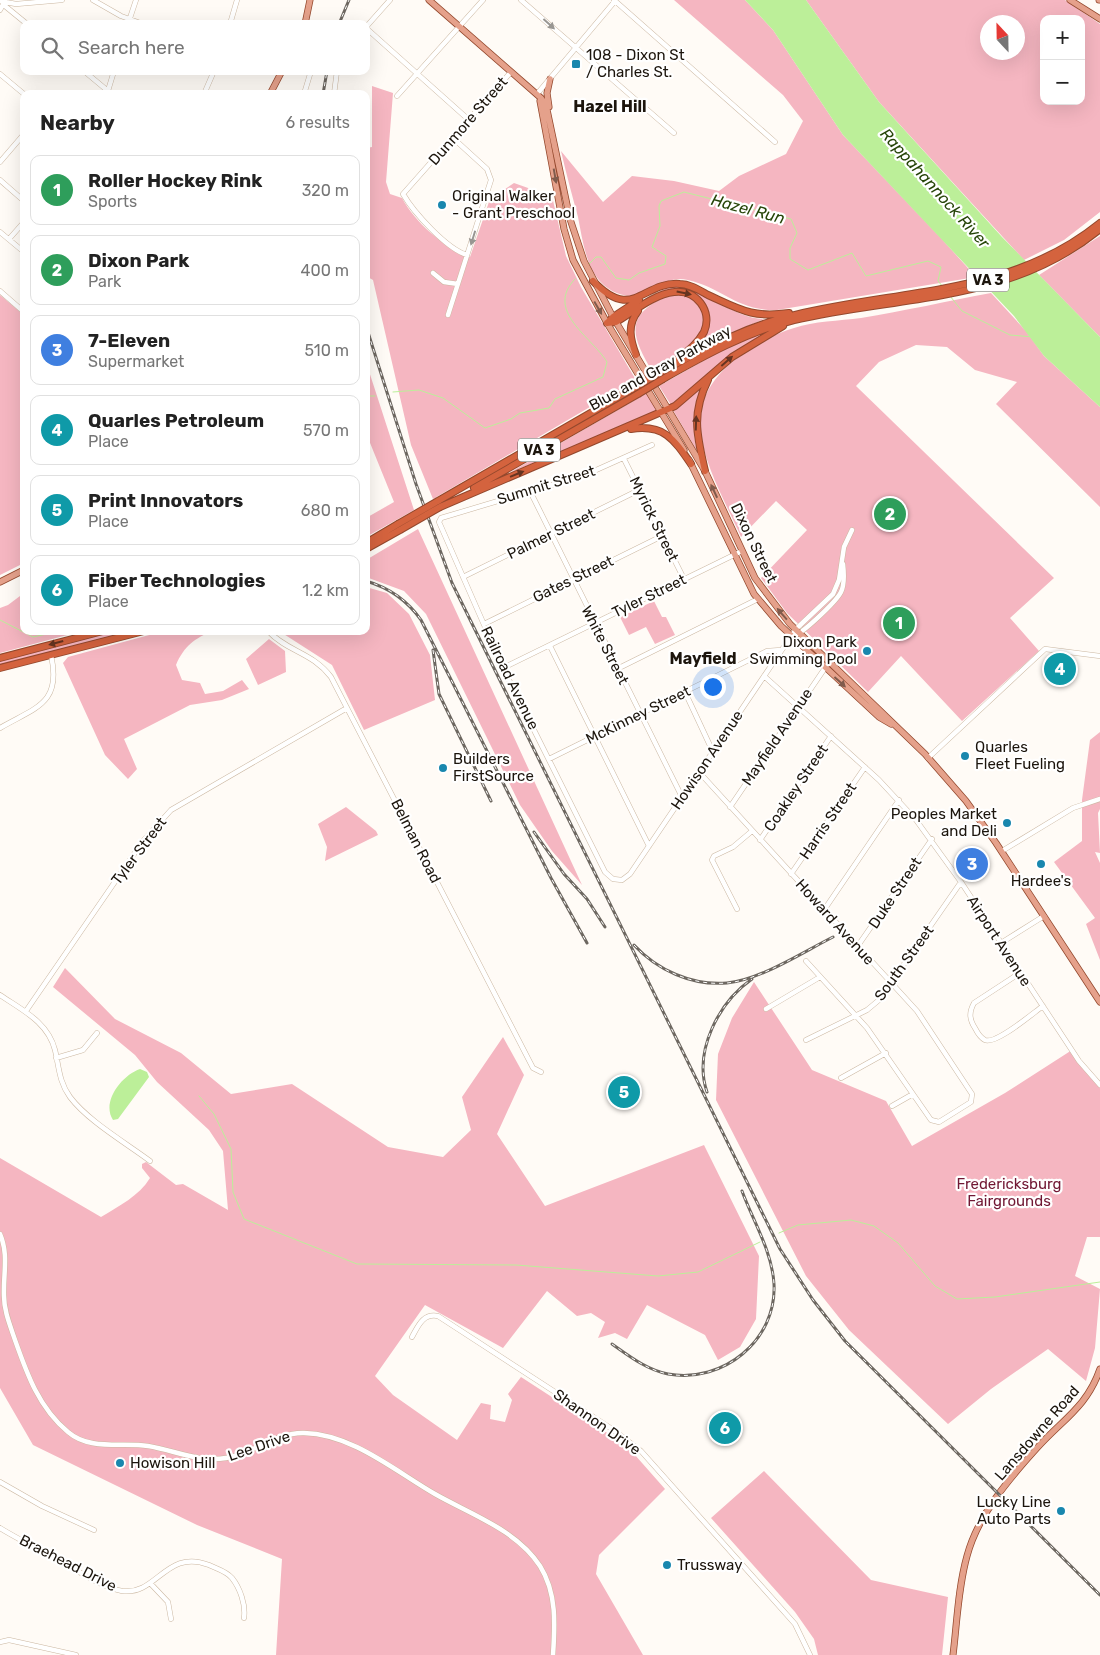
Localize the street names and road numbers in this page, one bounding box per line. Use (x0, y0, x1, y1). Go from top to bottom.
street label: Dunmore Street (425, 73, 511, 169)
road number: VA 3 (967, 268, 1009, 292)
street label: Blue and Gray Parkway (586, 321, 734, 415)
road number: VA 3 (518, 438, 560, 462)
street label: Summit Street (495, 462, 597, 508)
street label: Myrick Street (626, 474, 682, 565)
street label: Dixon Street (727, 500, 781, 586)
street label: Palmer Street (504, 505, 598, 563)
street label: Gates Street (530, 552, 616, 606)
street label: Tyler Street (609, 570, 689, 622)
street label: White Street (577, 603, 633, 688)
street label: Railroad Avenue (477, 623, 543, 733)
street label: McKinney Street (583, 682, 693, 748)
street label: Mayfield Avenue (738, 685, 816, 789)
street label: Howison Avenue (667, 707, 747, 813)
street label: Coakley Street (760, 741, 832, 835)
street label: Harris Street (796, 779, 860, 863)
street label: Belman Road (387, 796, 445, 886)
street label: Tyler Street (108, 813, 170, 888)
street label: Duke Street (865, 854, 926, 932)
street label: Howard Avenue (792, 875, 878, 969)
street label: Airport Avenue (963, 892, 1035, 990)
street label: South Street (871, 922, 938, 1004)
street label: Lansdowne Road (991, 1382, 1083, 1484)
street label: Shannon Drive (550, 1385, 644, 1459)
street label: Lee Drive (225, 1427, 293, 1465)
street label: Braehead Drive (16, 1531, 120, 1595)

